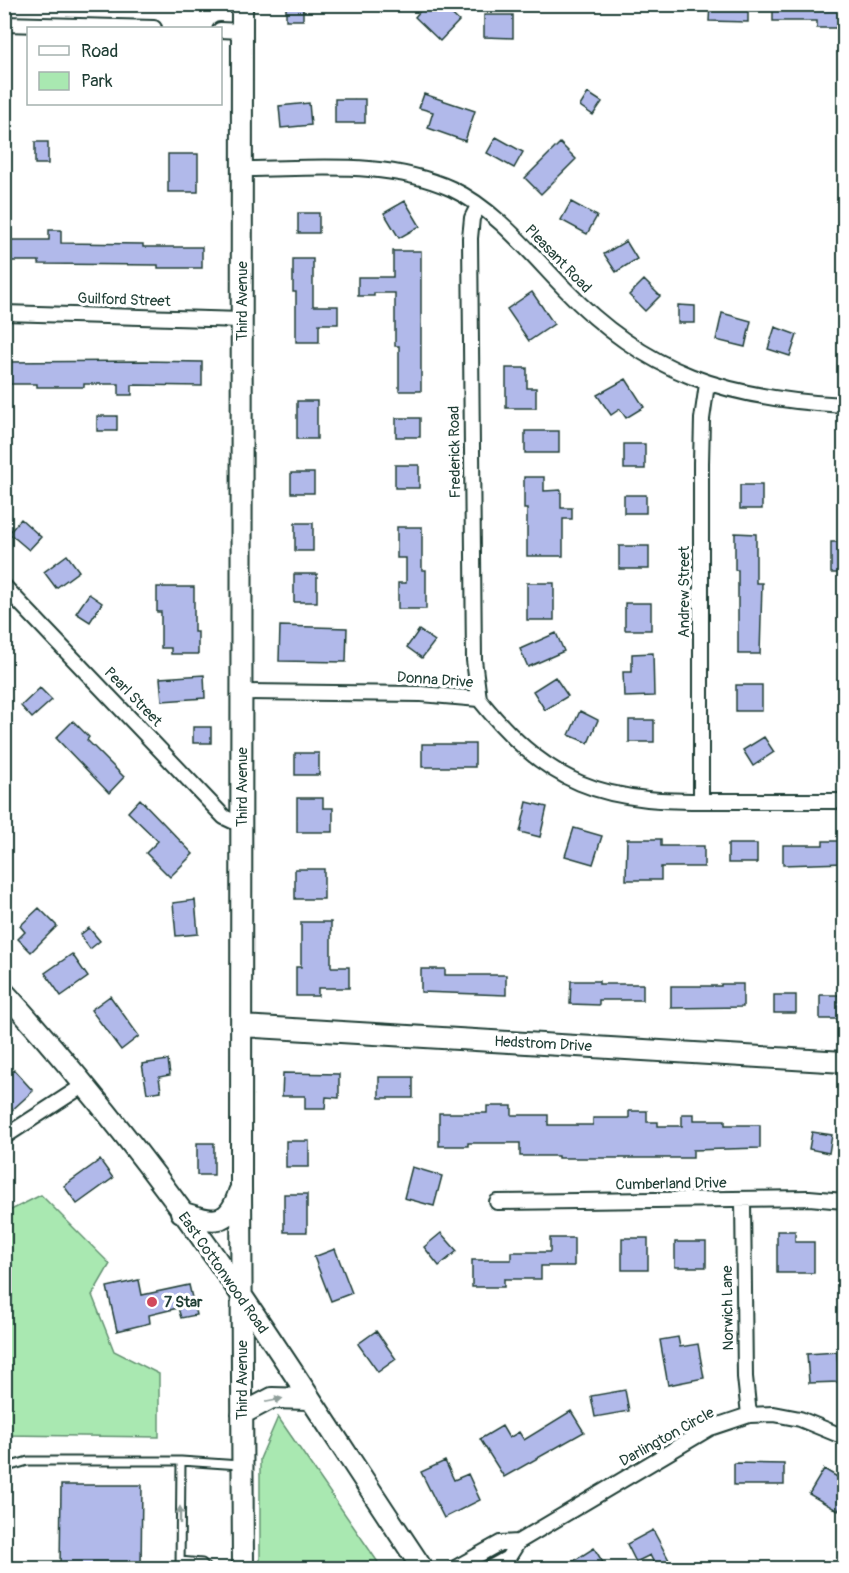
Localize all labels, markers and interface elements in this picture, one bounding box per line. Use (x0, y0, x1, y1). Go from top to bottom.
legend (27, 27, 222, 105)
text: Road (81, 40, 118, 63)
text: Park (81, 70, 113, 93)
street label: Pleasant Road (521, 221, 595, 297)
street label: Third Avenue (233, 260, 252, 341)
street label: Guilford Street (77, 289, 172, 311)
street label: Frederick Road (445, 406, 465, 498)
street label: Andrew Street (675, 545, 694, 638)
street label: Pearl Street (100, 663, 167, 731)
street label: Donna Drive (396, 668, 474, 692)
street label: Third Avenue (233, 746, 252, 827)
street label: Hedstrom Drive (494, 1032, 593, 1056)
street label: Cumberland Drive (615, 1174, 727, 1194)
street label: East Cottonwood Road (174, 1208, 272, 1338)
street label: Norwich Lane (718, 1265, 738, 1351)
place label: 7 Star (164, 1293, 203, 1312)
marker: 7 Star (145, 1295, 159, 1309)
street label: Third Avenue (233, 1339, 252, 1420)
one-way arrow (265, 1395, 284, 1404)
street label: Darlington Circle (616, 1403, 718, 1471)
one-way arrow (175, 1505, 185, 1524)

